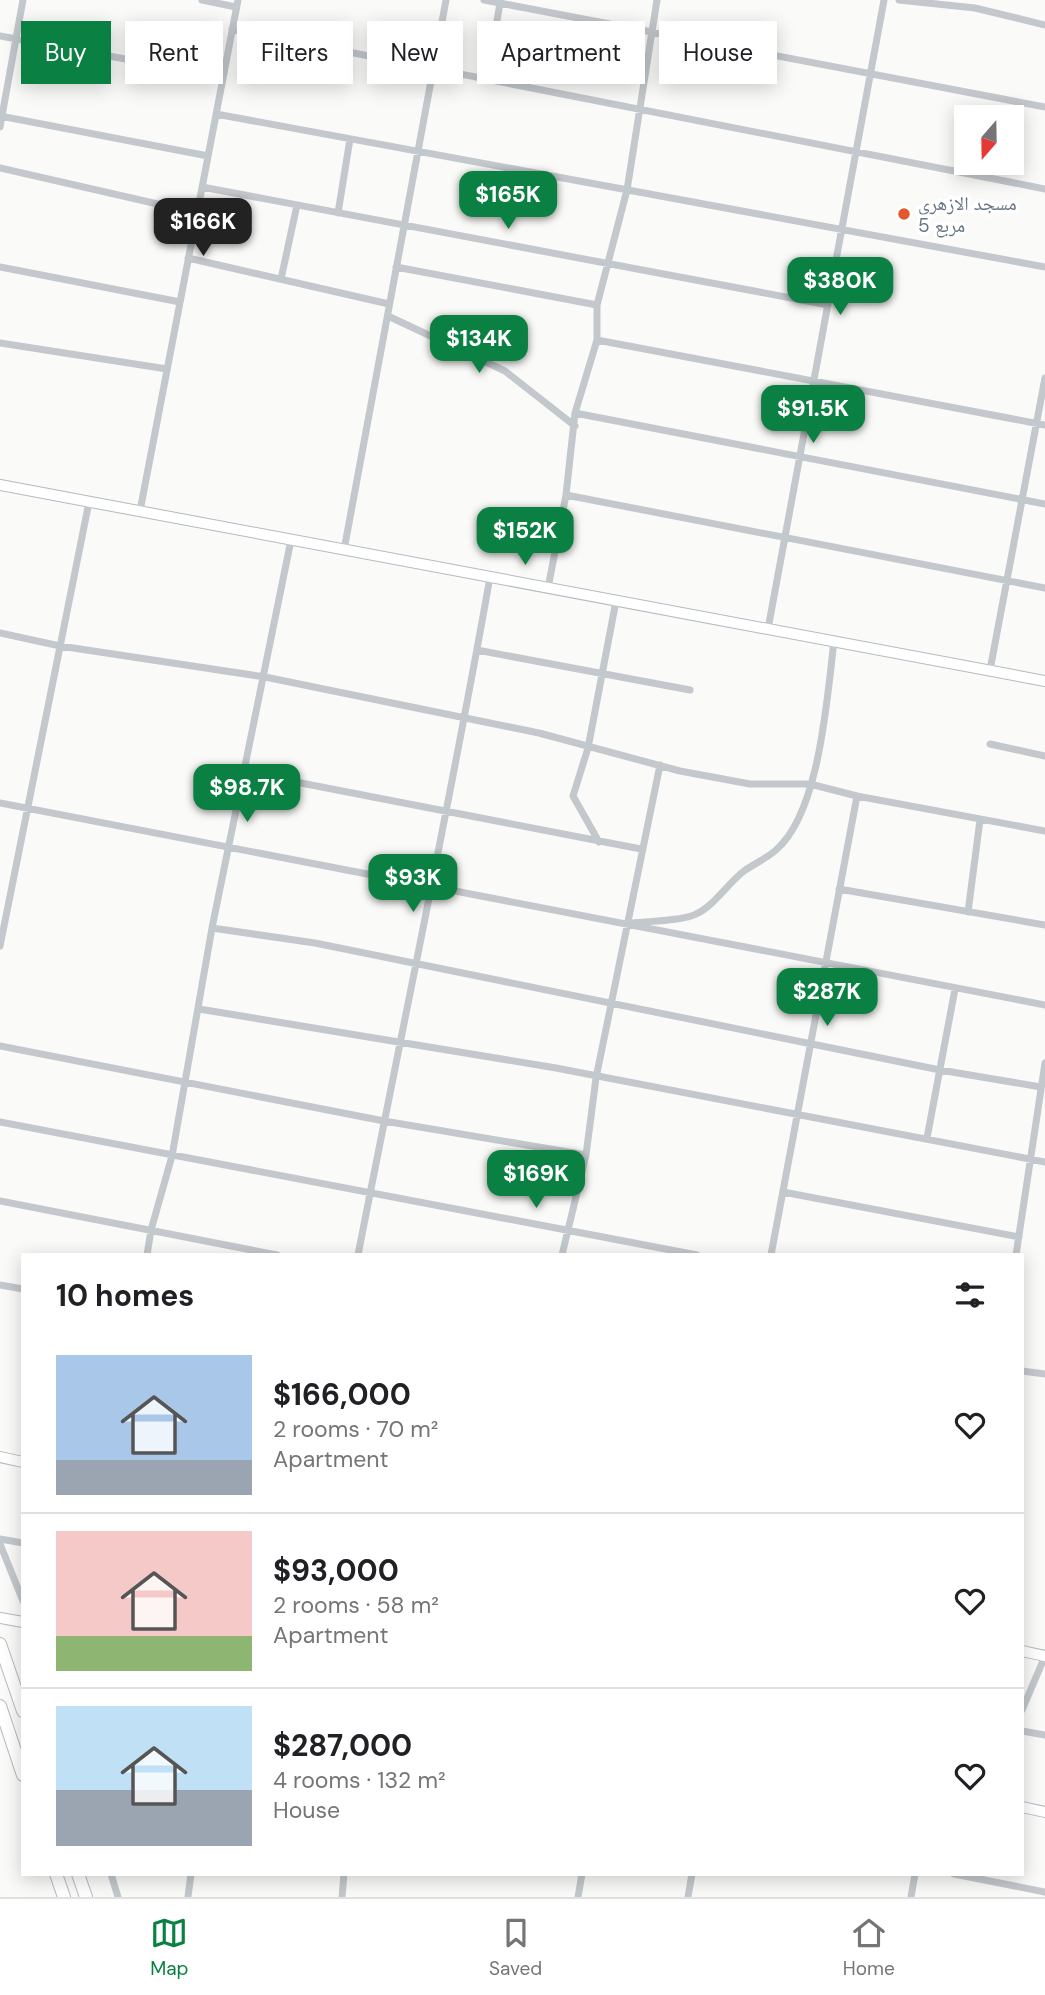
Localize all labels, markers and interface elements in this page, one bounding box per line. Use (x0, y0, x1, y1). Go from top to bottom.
chip: Buy (21, 21, 111, 84)
chip: Rent (125, 21, 223, 84)
chip: Filters (237, 21, 353, 84)
chip: New (367, 21, 463, 84)
chip: Apartment (477, 21, 645, 84)
chip: House (659, 21, 777, 84)
north arrow (954, 105, 1024, 175)
map controls (954, 105, 1024, 175)
pin: $165K (459, 172, 557, 231)
text: $165K (475, 179, 541, 209)
place label: مسجد الازهري مربع 5 (918, 191, 1017, 238)
pin: $166K (154, 198, 252, 258)
text: $166K (170, 206, 236, 236)
marker: مسجد الازهري مربع 5 (896, 206, 912, 222)
pin: $380K (791, 258, 889, 317)
text: $380K (803, 265, 877, 295)
pin: $134K (430, 316, 528, 375)
text: $134K (446, 323, 512, 353)
pin: $91.5K (756, 386, 870, 445)
text: $91.5K (777, 393, 849, 423)
pin: $152K (476, 508, 574, 567)
text: $152K (493, 515, 557, 545)
pin: $98.7K (190, 764, 304, 824)
text: $98.7K (209, 772, 285, 802)
pin: $93K (372, 855, 454, 914)
text: $93K (384, 862, 442, 892)
pin: $287K (778, 968, 876, 1028)
text: $287K (793, 976, 861, 1006)
pin: $169K (487, 1150, 585, 1210)
text: $169K (503, 1158, 569, 1188)
text: 10 homes (56, 1276, 194, 1315)
icon: filters (951, 1276, 989, 1314)
text: $166,000 (273, 1375, 411, 1414)
icon: home (112, 1383, 196, 1467)
icon: heart (951, 1406, 989, 1444)
text: 2 rooms · 70 m² (273, 1414, 438, 1444)
text: Apartment (273, 1444, 388, 1474)
text: $93,000 (273, 1551, 399, 1590)
icon: home (112, 1559, 196, 1643)
icon: heart (951, 1582, 989, 1620)
text: 2 rooms · 58 m² (273, 1590, 439, 1620)
text: Apartment (273, 1620, 388, 1650)
text: $287,000 (273, 1726, 412, 1765)
icon: home (112, 1734, 196, 1818)
icon: heart (951, 1757, 989, 1795)
text: 4 rooms · 132 m² (273, 1765, 445, 1795)
text: House (273, 1795, 340, 1825)
tab: Map (150, 1914, 188, 1981)
tab: Saved (489, 1914, 542, 1981)
tab: Home (843, 1914, 895, 1981)

